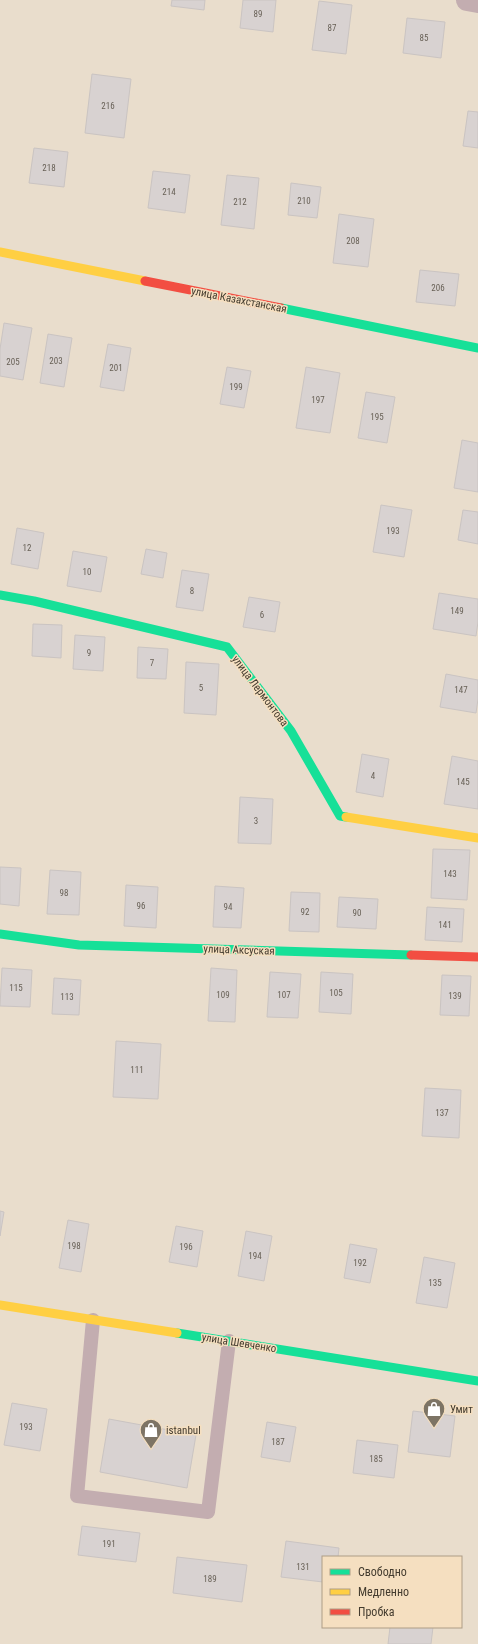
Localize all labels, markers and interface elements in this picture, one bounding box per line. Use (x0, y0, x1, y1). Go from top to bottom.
house number: 89 (254, 9, 262, 19)
house number: 87 (328, 23, 337, 33)
house number: 85 (420, 33, 429, 43)
house number: 216 (101, 101, 115, 111)
house number: 218 (42, 163, 56, 173)
house number: 214 (162, 187, 176, 197)
house number: 210 (297, 196, 311, 206)
house number: 212 (233, 197, 247, 207)
house number: 208 (346, 236, 360, 246)
house number: 206 (431, 283, 445, 293)
street label: улица Казахстанская (190, 284, 288, 316)
house number: 203 (49, 356, 63, 366)
house number: 205 (6, 357, 20, 367)
house number: 201 (109, 363, 123, 373)
house number: 199 (229, 382, 243, 392)
house number: 197 (311, 395, 325, 405)
house number: 195 (370, 412, 384, 422)
house number: 193 (386, 526, 400, 536)
house number: 12 (23, 543, 32, 553)
house number: 10 (83, 567, 91, 577)
house number: 8 (190, 586, 194, 596)
house number: 149 (450, 606, 464, 616)
house number: 6 (260, 610, 264, 620)
house number: 9 (87, 648, 91, 658)
street label: улица Лермонтова (229, 653, 291, 729)
house number: 7 (150, 658, 155, 668)
house number: 5 (199, 683, 204, 693)
house number: 147 (454, 685, 468, 695)
house number: 4 (371, 771, 376, 781)
house number: 145 (456, 777, 470, 787)
house number: 3 (254, 816, 258, 826)
house number: 143 (443, 869, 457, 879)
house number: 98 (60, 888, 68, 898)
house number: 96 (137, 901, 145, 911)
house number: 94 (224, 902, 233, 912)
house number: 92 (301, 907, 310, 917)
house number: 90 (353, 908, 361, 918)
house number: 141 (438, 920, 452, 930)
street label: улица Аксуская (203, 942, 275, 958)
house number: 115 (9, 983, 23, 993)
house number: 105 (329, 988, 343, 998)
house number: 109 (216, 990, 230, 1000)
house number: 107 (277, 990, 291, 1000)
house number: 139 (448, 991, 462, 1001)
house number: 113 (60, 992, 74, 1002)
house number: 111 (130, 1065, 144, 1075)
house number: 137 (435, 1108, 449, 1118)
house number: 198 (67, 1241, 81, 1251)
house number: 196 (179, 1242, 193, 1252)
house number: 194 (248, 1251, 262, 1261)
house number: 192 (353, 1258, 367, 1268)
house number: 135 (428, 1278, 442, 1288)
street label: улица Шевченко (201, 1331, 278, 1355)
shop icon: Умит (421, 1396, 447, 1429)
place label: Умит (450, 1403, 473, 1416)
shop icon: istanbul (138, 1417, 164, 1450)
house number: 193 (19, 1422, 33, 1432)
place label: istanbul (166, 1424, 201, 1437)
house number: 187 (271, 1437, 285, 1447)
house number: 185 (369, 1454, 383, 1464)
house number: 191 (102, 1539, 116, 1549)
legend (322, 1556, 462, 1628)
house number: 131 (296, 1562, 310, 1572)
text: Свободно (358, 1565, 407, 1579)
house number: 189 (203, 1574, 217, 1584)
text: Медленно (358, 1585, 409, 1599)
text: Пробка (358, 1605, 395, 1619)

